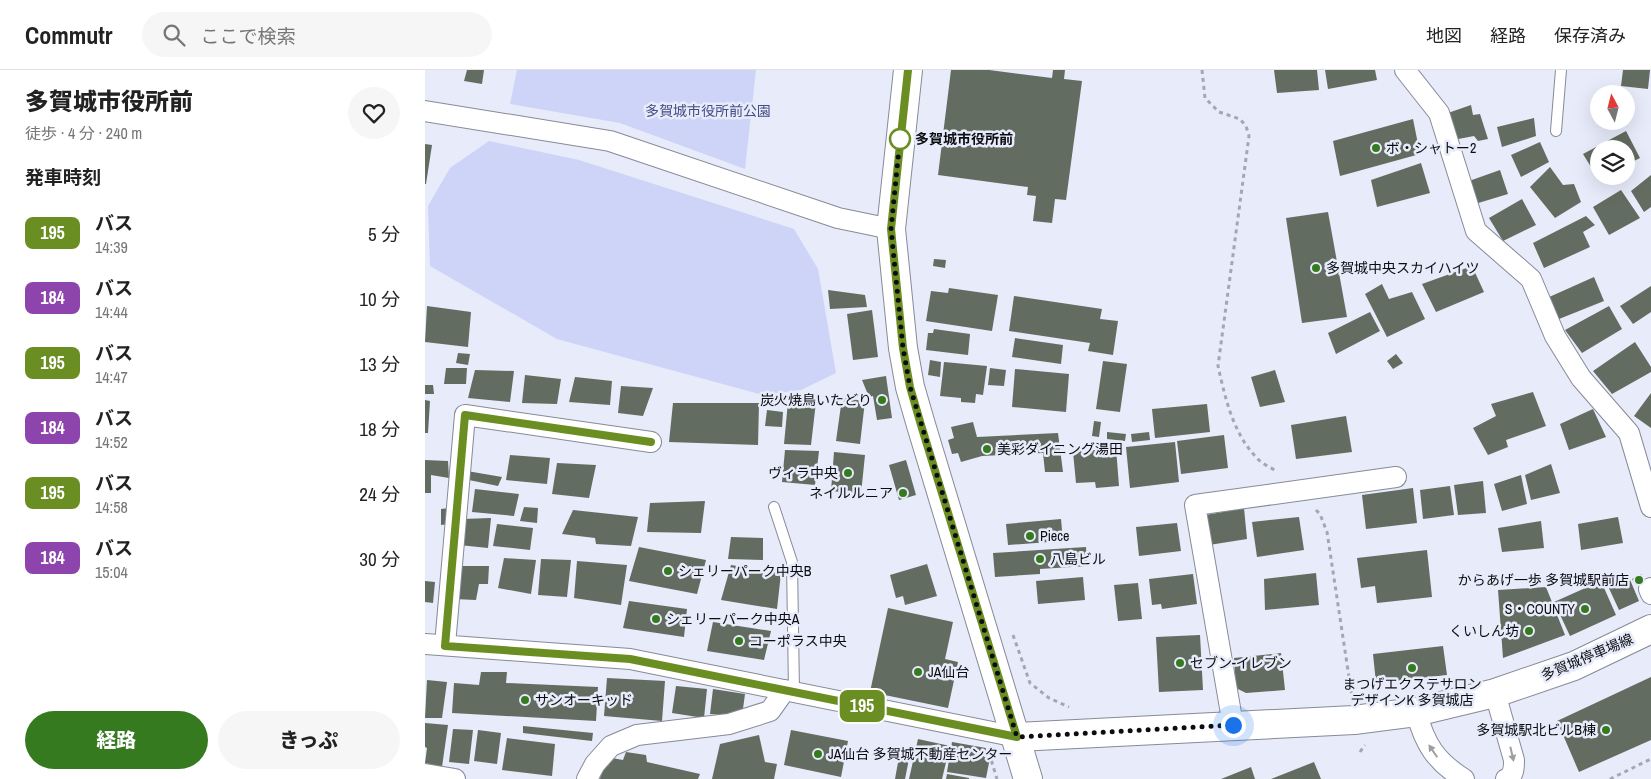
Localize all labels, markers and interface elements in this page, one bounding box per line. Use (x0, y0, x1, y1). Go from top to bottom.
search box (142, 12, 492, 57)
text: Commutr (25, 19, 112, 51)
icon: search (160, 21, 188, 49)
text: ここで検索 (200, 23, 295, 49)
text: 地図 (1426, 23, 1462, 48)
text: 経路 (1490, 23, 1526, 48)
text: 保存済み (1554, 23, 1626, 48)
text: 多賀城市役所前 (25, 85, 193, 117)
north arrow (1590, 85, 1635, 130)
map controls (1590, 85, 1635, 185)
button: heart (348, 87, 400, 139)
park label: 多賀城市役所前公園 (645, 102, 771, 120)
text: 徒歩 · 4 分 · 240 m (25, 122, 142, 144)
marker: 多賀城市役所前 (889, 128, 911, 150)
place label: 多賀城市役所前 (915, 130, 1013, 148)
place label: ボ・シャトー2 (1386, 139, 1476, 157)
button: layers (1590, 140, 1635, 185)
marker: ボ・シャトー2 (1370, 142, 1382, 154)
text: 発車時刻 (25, 164, 101, 190)
text: バス (95, 210, 133, 236)
text: 195 (40, 220, 65, 245)
text: 5 分 (368, 221, 400, 247)
text: 14:39 (95, 236, 128, 258)
place label: 多賀城中央スカイハイツ (1326, 259, 1479, 277)
marker: 多賀城中央スカイハイツ (1310, 262, 1322, 274)
text: バス (95, 275, 133, 301)
text: 184 (40, 285, 65, 310)
text: 10 分 (359, 286, 400, 312)
text: 14:44 (95, 301, 128, 323)
text: バス (95, 340, 133, 366)
text: 195 (40, 350, 65, 375)
text: 13 分 (359, 351, 400, 377)
text: 14:47 (95, 366, 128, 388)
place label: 炭火焼鳥いたどり (760, 391, 872, 409)
marker: 炭火焼鳥いたどり (876, 394, 888, 406)
text: バス (95, 405, 133, 431)
text: 184 (40, 415, 65, 440)
text: 18 分 (359, 416, 400, 442)
text: 14:52 (95, 431, 128, 453)
place label: 美彩ダイニング湯田 (997, 440, 1123, 458)
marker: 美彩ダイニング湯田 (981, 443, 993, 455)
place label: ヴィラ中央 (768, 464, 838, 482)
marker: ヴィラ中央 (842, 467, 854, 479)
text: バス (95, 470, 133, 496)
text: 195 (40, 480, 65, 505)
text: 24 分 (359, 481, 400, 507)
place label: ネイルルニア (809, 484, 893, 502)
marker: ネイルルニア (897, 487, 909, 499)
text: 14:58 (95, 496, 128, 518)
place label: Piece (1040, 527, 1069, 545)
marker: Piece (1024, 530, 1036, 542)
text: バス (95, 535, 133, 561)
text: 184 (40, 545, 65, 570)
text: 30 分 (359, 546, 400, 572)
place label: 八島ビル (1050, 550, 1106, 568)
marker: 八島ビル (1034, 553, 1046, 565)
text: 15:04 (95, 561, 128, 583)
place label: シェリーパーク中央B (678, 562, 812, 580)
marker: シェリーパーク中央B (662, 565, 674, 577)
place label: からあげ一歩 多賀城駅前店 (1458, 571, 1629, 589)
marker: からあげ一歩 多賀城駅前店 (1633, 574, 1645, 586)
place label: S・COUNTY (1505, 600, 1575, 618)
marker: S・COUNTY (1579, 603, 1591, 615)
place label: シェリーパーク中央A (666, 610, 800, 628)
marker: シェリーパーク中央A (650, 613, 662, 625)
place label: くいしん坊 (1449, 622, 1519, 640)
marker: くいしん坊 (1523, 625, 1535, 637)
street label: 多賀城停車場線 (1538, 630, 1636, 684)
place label: コーポラス中央 (749, 632, 847, 650)
marker: コーポラス中央 (733, 635, 745, 647)
place label: セブン-イレブン (1190, 654, 1292, 672)
marker: セブン-イレブン (1174, 657, 1186, 669)
marker: まつげエクステサロン デザインK 多賀城店 (1406, 662, 1418, 674)
place label: JA仙台 (928, 663, 969, 681)
marker: JA仙台 (912, 666, 924, 678)
place label: まつげエクステサロン デザインK 多賀城店 (1342, 675, 1482, 709)
line badge: 195 (833, 690, 891, 722)
place label: サンオーキッド (535, 691, 633, 709)
text: 195 (850, 693, 874, 718)
marker: サンオーキッド (519, 694, 531, 706)
button: 経路 (25, 711, 208, 769)
button: きっぷ (218, 711, 400, 769)
your location (1221, 713, 1246, 738)
place label: 多賀城駅北ビルB棟 (1476, 721, 1596, 739)
marker: 多賀城駅北ビルB棟 (1600, 724, 1612, 736)
one-way arrow (1428, 744, 1437, 758)
place label: JA仙台 多賀城不動産センター (828, 745, 1013, 763)
one-way arrow (1508, 747, 1516, 762)
marker: JA仙台 多賀城不動産センター (812, 748, 824, 760)

